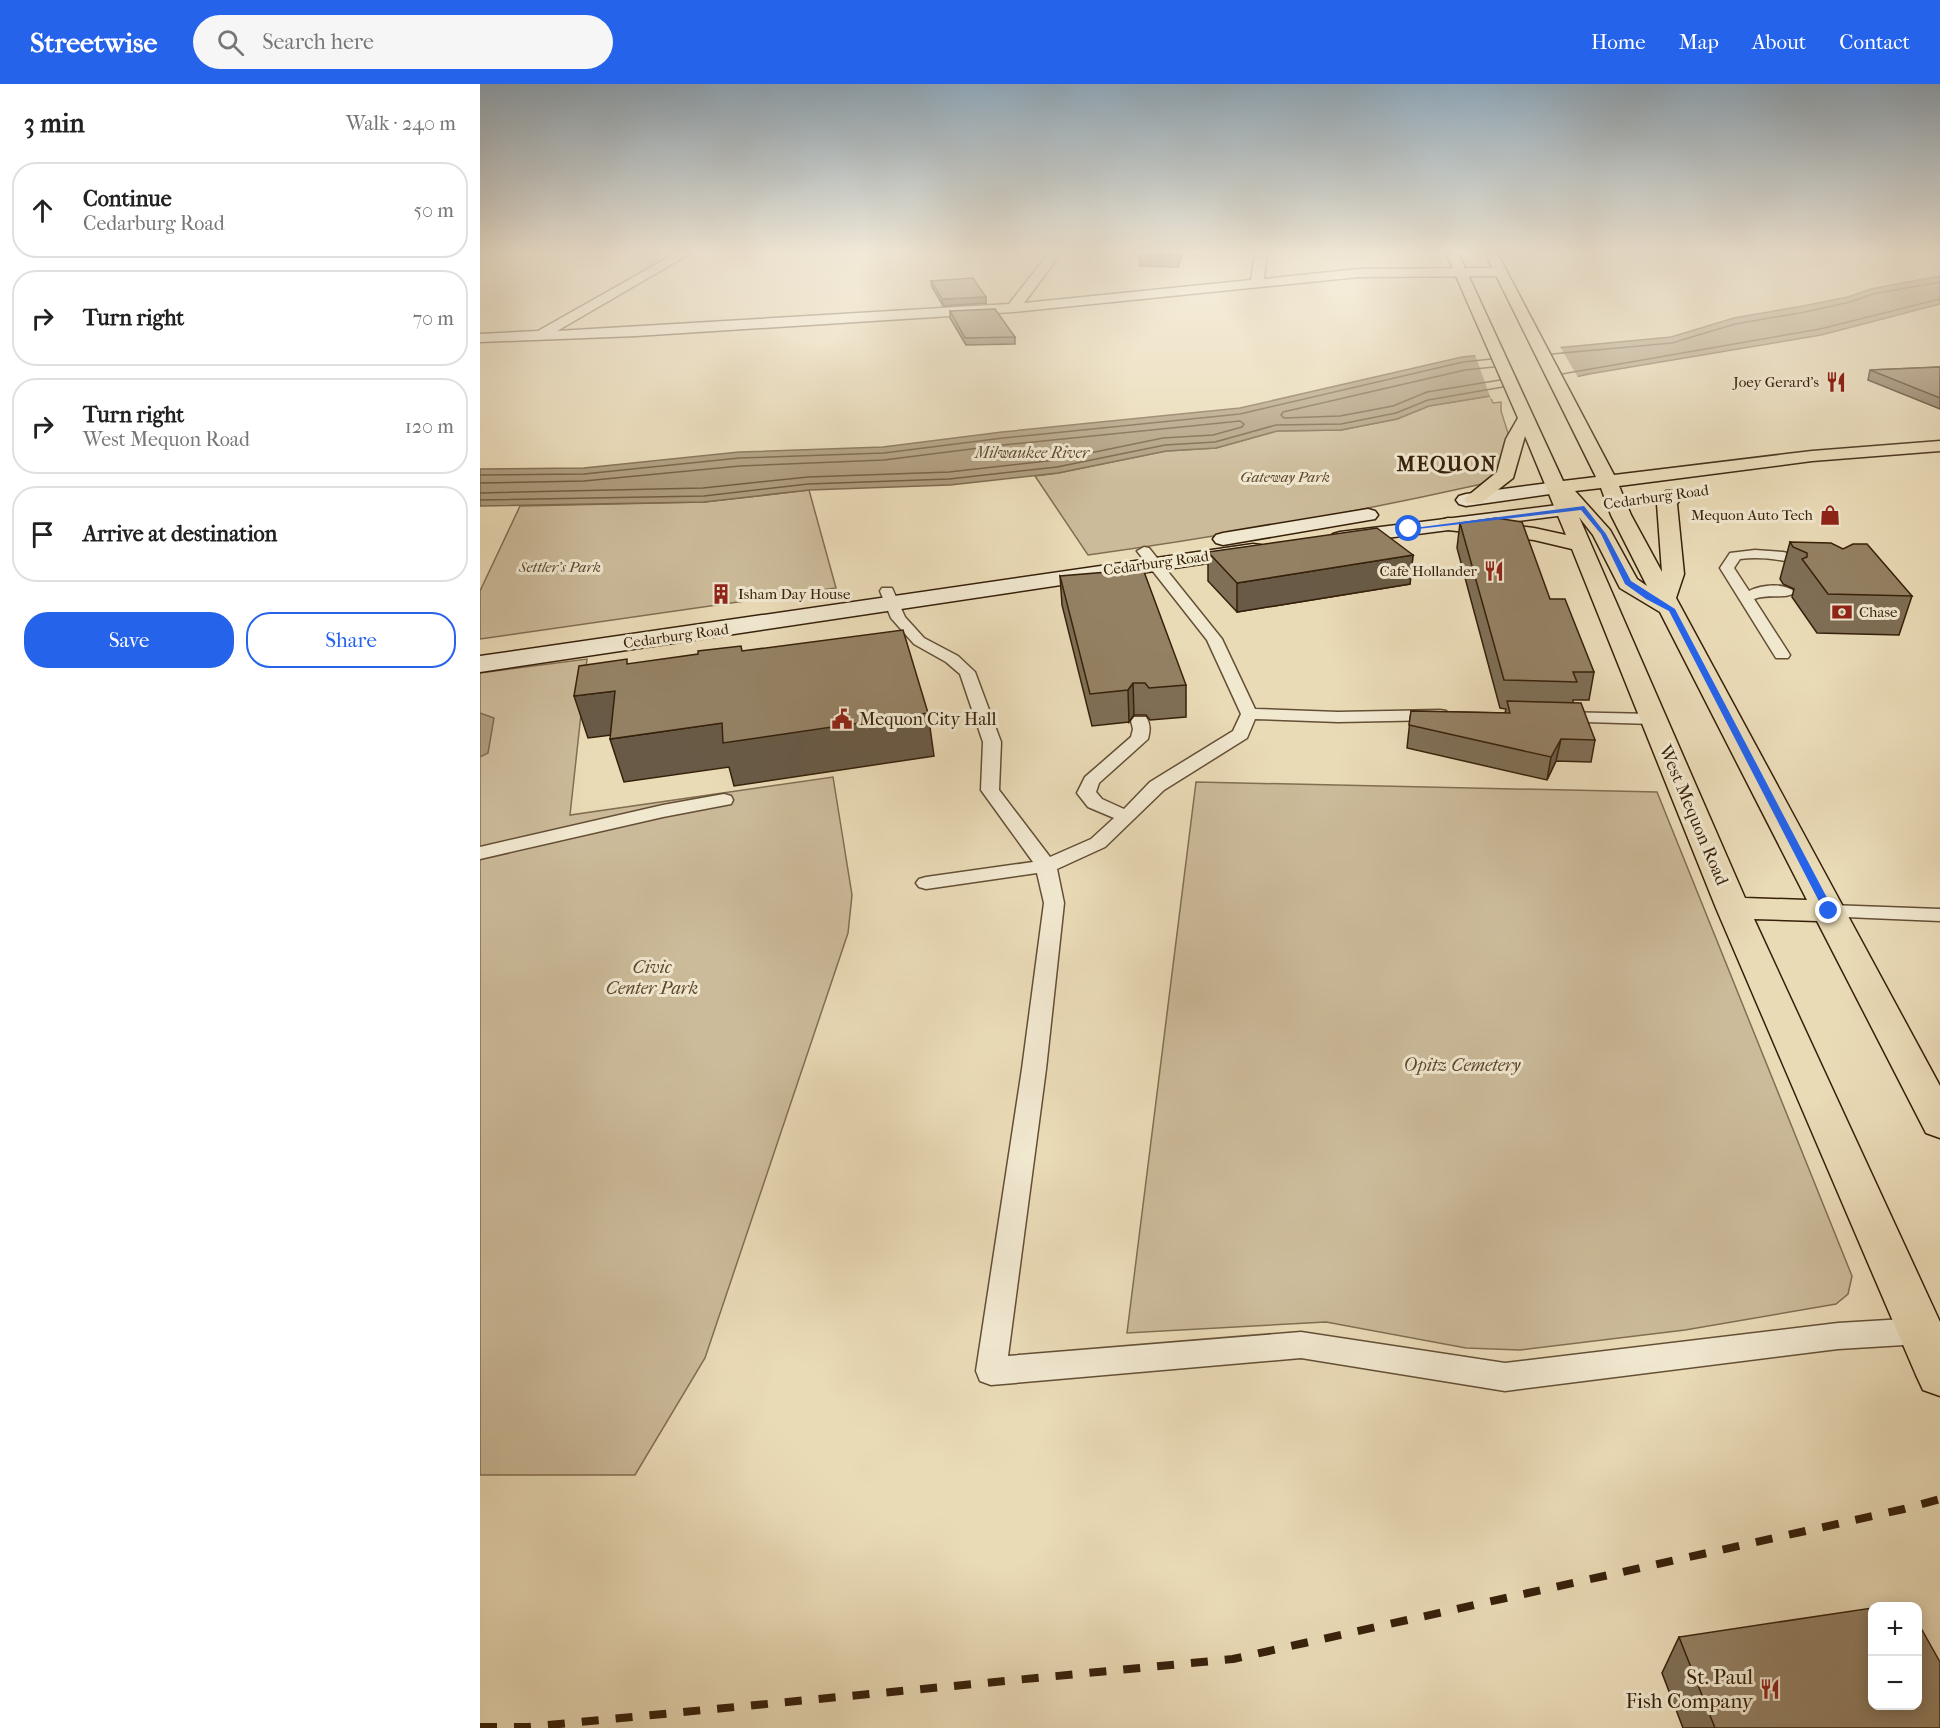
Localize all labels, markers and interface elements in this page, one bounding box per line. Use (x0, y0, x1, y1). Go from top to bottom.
search box (193, 15, 613, 69)
text: Streetwise (30, 26, 157, 59)
icon: search (214, 26, 247, 59)
text: Search here (262, 29, 374, 55)
text: Home (1591, 30, 1646, 54)
text: Map (1679, 30, 1719, 54)
text: About (1752, 30, 1806, 54)
text: Contact (1839, 30, 1910, 54)
text: 3 min (24, 108, 85, 139)
text: Walk · 240 m (346, 112, 456, 135)
text: Continue (83, 186, 172, 212)
icon: ahead (26, 194, 59, 227)
text: 50 m (413, 199, 454, 222)
text: Cedarburg Road (83, 212, 225, 235)
icon: right (26, 302, 59, 335)
text: Turn right (83, 305, 184, 331)
text: 70 m (412, 307, 454, 330)
restaurant icon: Joey Gerard’s (1824, 370, 1848, 394)
place label: Joey Gerard’s (1732, 373, 1819, 391)
text: Turn right (83, 402, 184, 428)
icon: right (26, 410, 59, 443)
text: 120 m (405, 415, 454, 438)
text: West Mequon Road (83, 428, 250, 451)
water label: Milwaukee River (974, 443, 1091, 462)
district label: MEQUON (1396, 453, 1497, 476)
park label: Gateway Park (1240, 468, 1330, 486)
street label: Cedarburg Road (1602, 481, 1711, 513)
shop icon: Mequon Auto Tech (1818, 503, 1842, 527)
place label: Mequon Auto Tech (1691, 506, 1814, 524)
route start (1395, 515, 1421, 541)
icon: arrive (26, 518, 59, 551)
text: Arrive at destination (83, 521, 277, 547)
street label: Cedarburg Road (1102, 547, 1211, 579)
park label: Settler's Park (518, 558, 601, 576)
restaurant icon: Cafe Hollander (1482, 559, 1506, 583)
place label: Cafe Hollander (1380, 562, 1478, 580)
building icon: Isham Day House (709, 582, 733, 606)
place label: Isham Day House (738, 585, 851, 603)
bank icon: Chase (1830, 600, 1854, 624)
place label: Chase (1859, 603, 1898, 621)
button: Save (24, 612, 234, 668)
button: Share (246, 612, 456, 668)
street label: Cedarburg Road (622, 620, 731, 652)
public building icon: Mequon City Hall (830, 707, 854, 731)
place label: Mequon City Hall (859, 709, 997, 730)
street label: West Mequon Road (1654, 741, 1733, 889)
route end (1815, 897, 1841, 923)
park label: Civic Center Park (606, 957, 698, 999)
park label: Opitz Cemetery (1404, 1055, 1521, 1076)
map controls (1868, 1602, 1922, 1710)
button: + (1868, 1602, 1922, 1656)
button: − (1868, 1656, 1922, 1710)
place label: St. Paul Fish Company (1626, 1665, 1754, 1713)
restaurant icon: St. Paul Fish Company (1758, 1677, 1782, 1701)

